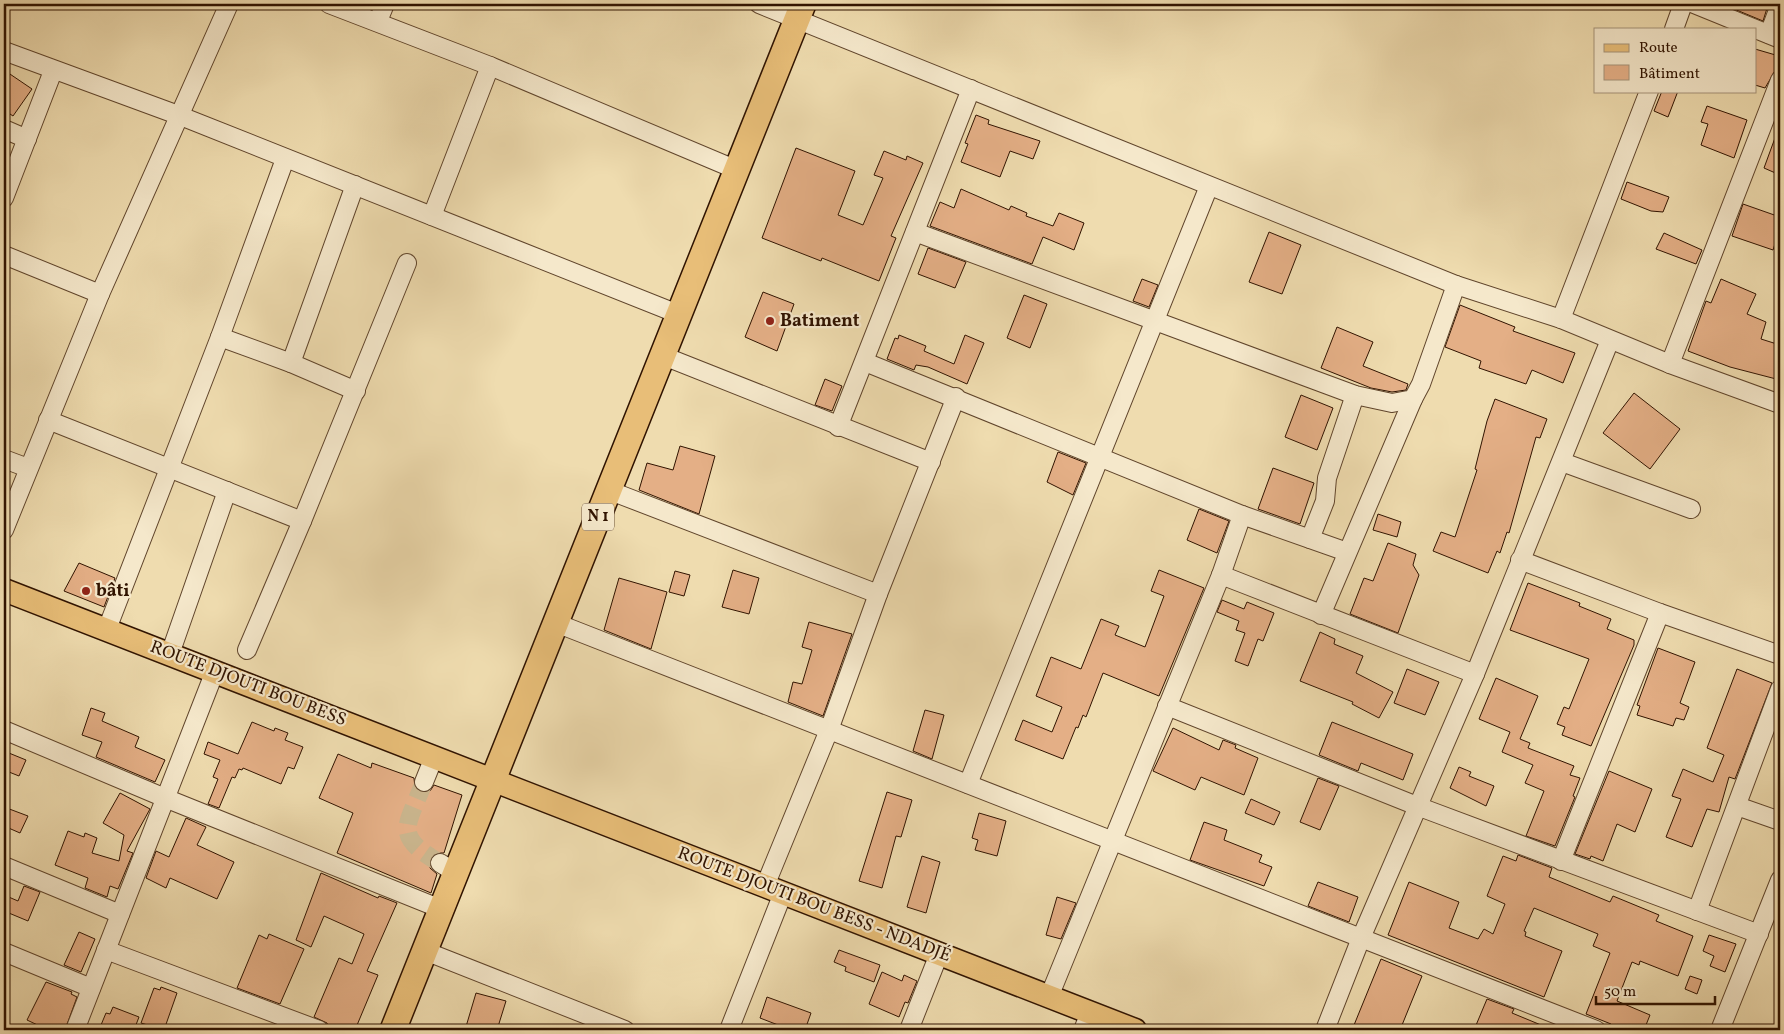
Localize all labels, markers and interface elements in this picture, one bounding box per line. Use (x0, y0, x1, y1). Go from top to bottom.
legend (1594, 28, 1756, 92)
text: Route (1639, 38, 1678, 59)
text: Bâtiment (1639, 64, 1700, 85)
place label: Batiment (780, 309, 860, 334)
marker: Batiment (764, 315, 776, 327)
road number: N 1 (582, 504, 614, 530)
place label: bâti (96, 579, 130, 604)
marker: bâti (80, 585, 92, 597)
street label: ROUTE DJOUTI BOU BESS (146, 635, 350, 733)
street label: ROUTE DJOUTI BOU BESS - NDADJÉ (674, 841, 955, 969)
scale bar (1596, 974, 1715, 1006)
text: 50 m (1604, 982, 1636, 1003)

